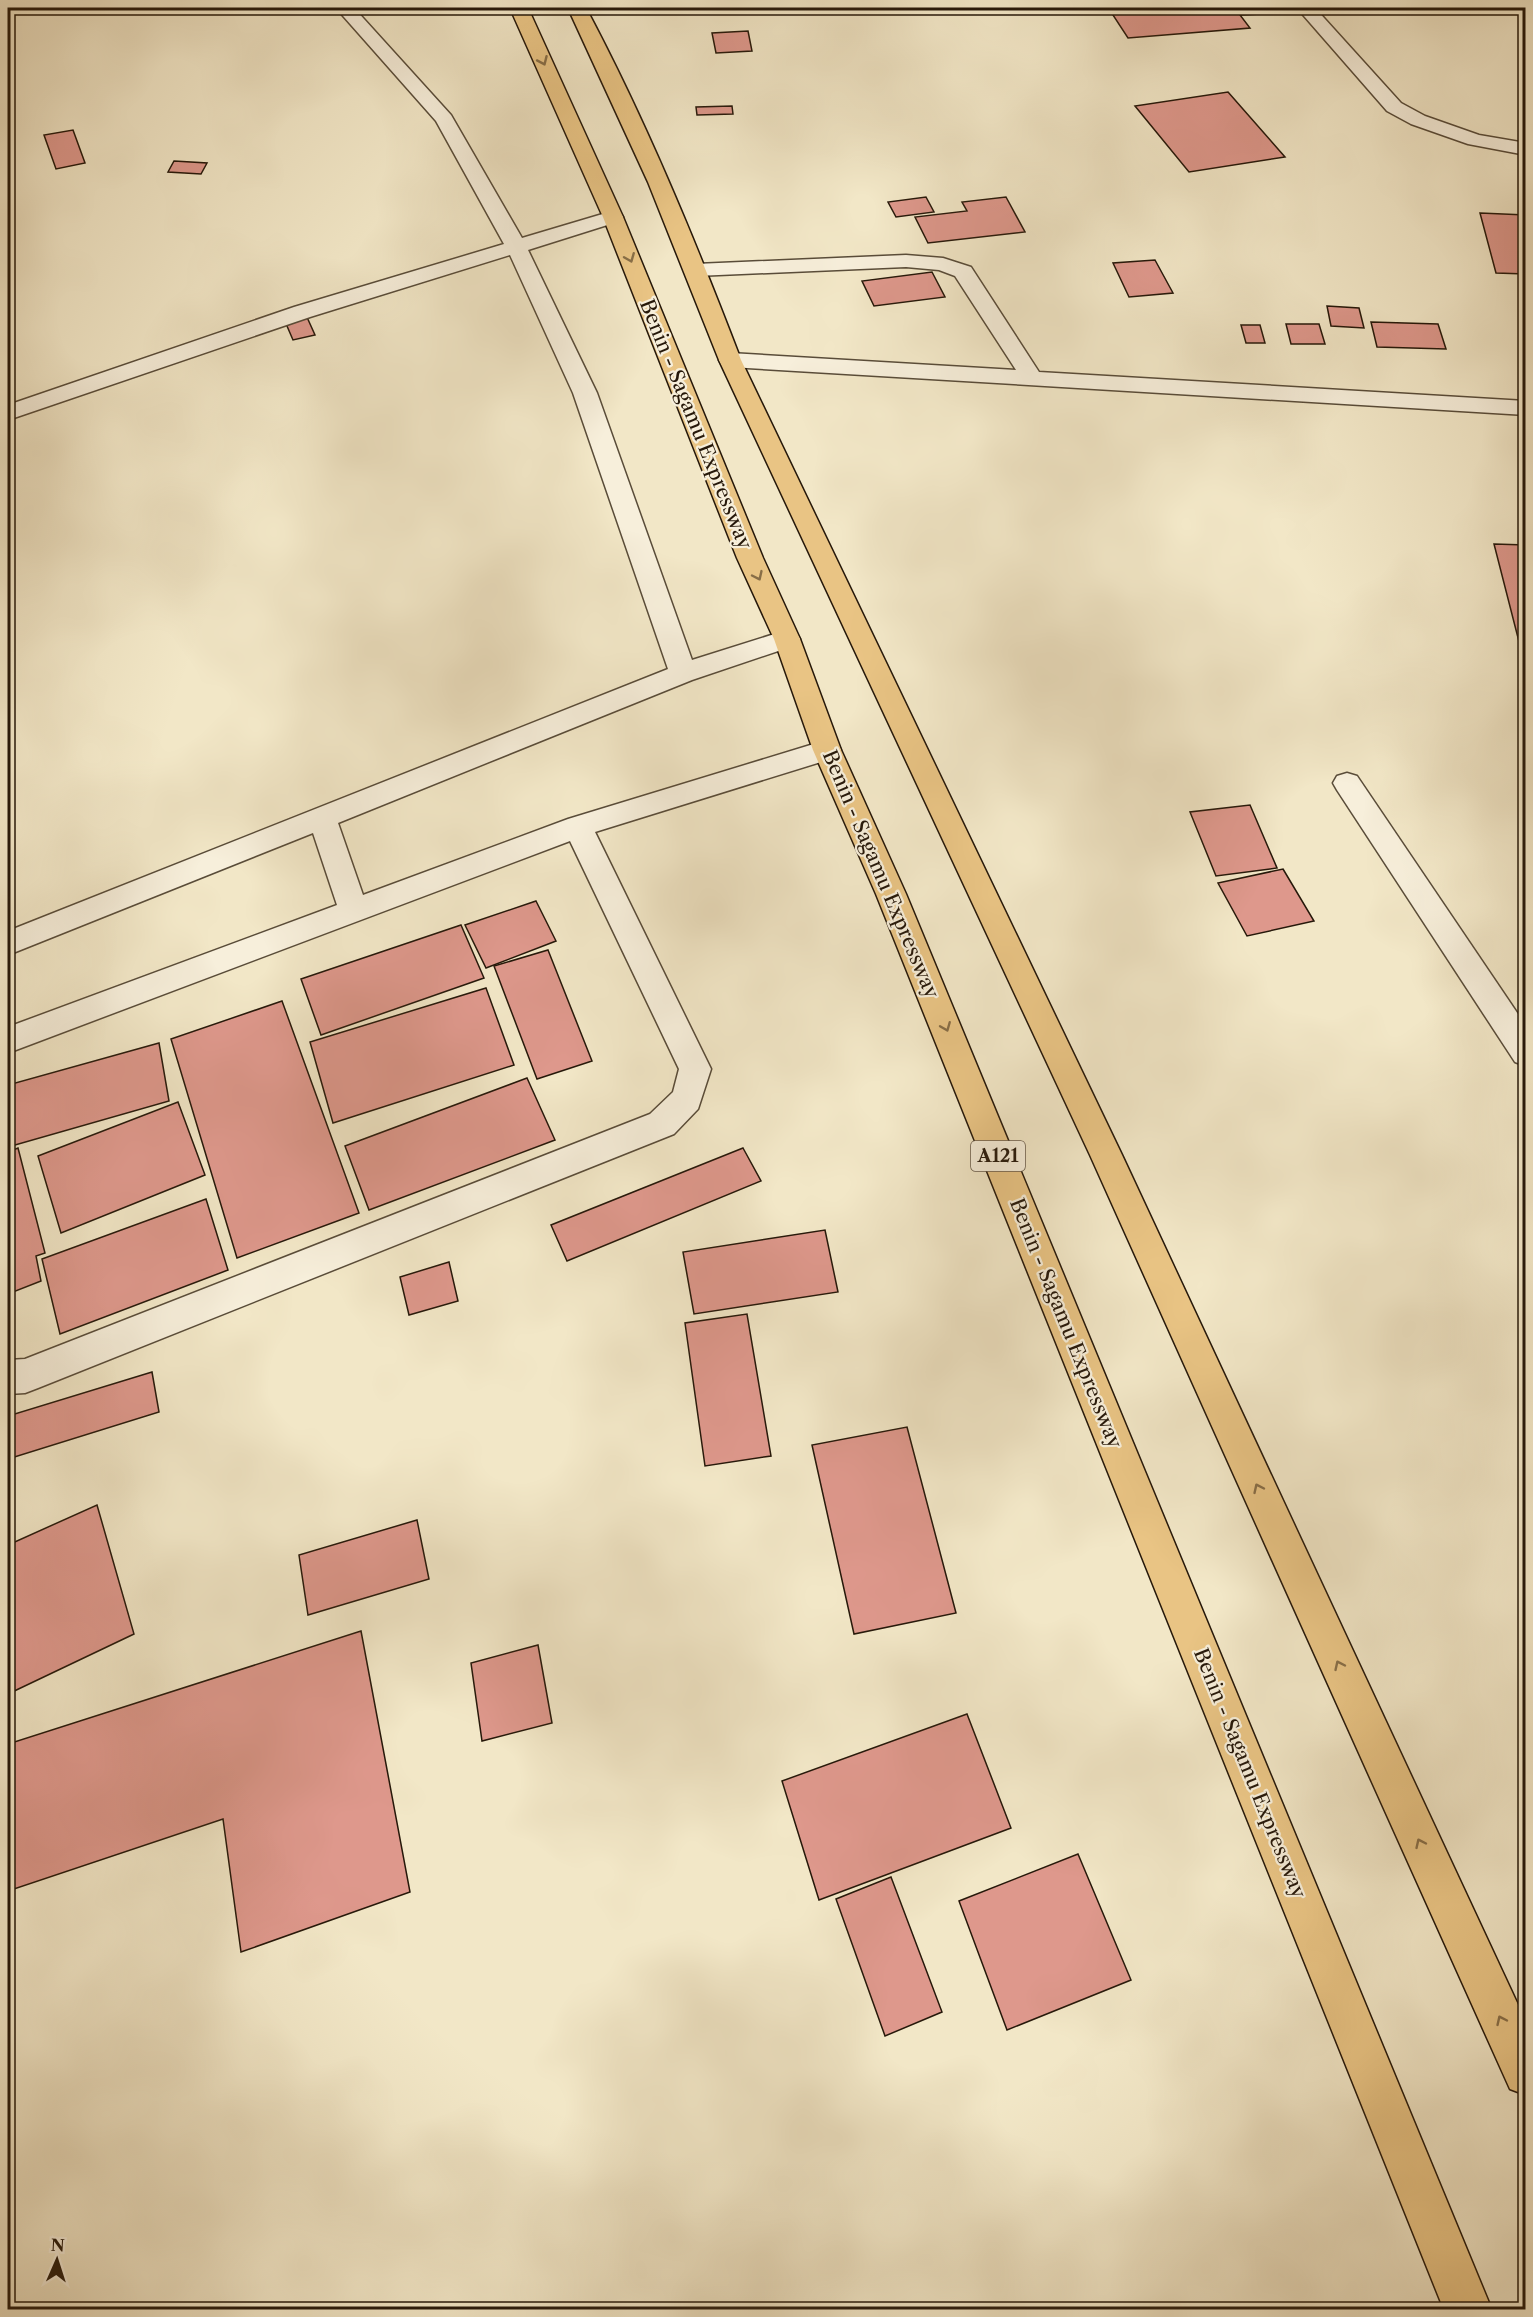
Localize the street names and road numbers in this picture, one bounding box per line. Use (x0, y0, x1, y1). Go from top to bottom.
street label: Benin - Sagamu Expressway (635, 296, 758, 553)
street label: Benin - Sagamu Expressway (818, 746, 945, 1003)
road number: A121 (971, 1141, 1025, 1171)
street label: Benin - Sagamu Expressway (1005, 1195, 1128, 1452)
street label: Benin - Sagamu Expressway (1189, 1645, 1312, 1902)

